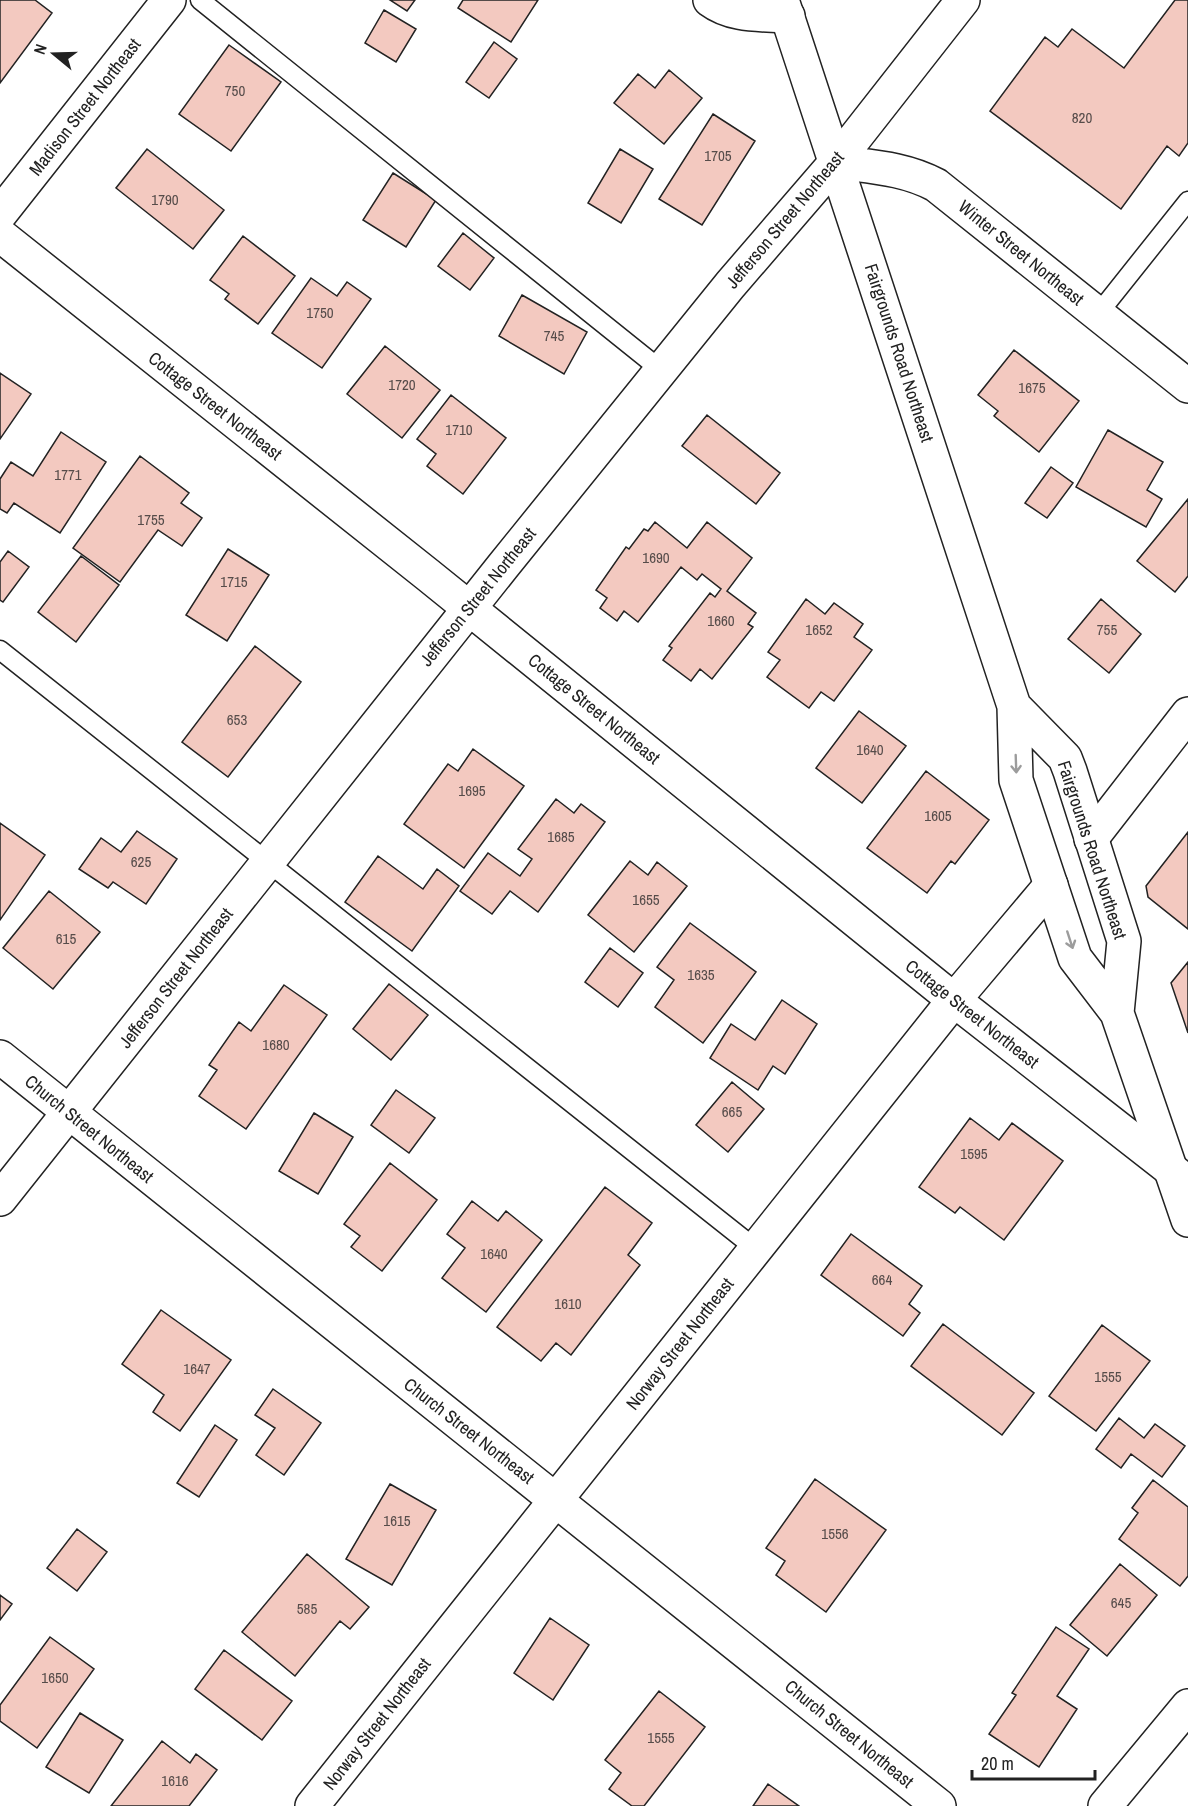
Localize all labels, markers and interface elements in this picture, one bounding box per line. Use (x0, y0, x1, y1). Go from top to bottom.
north arrow (24, 24, 84, 84)
street label: Madison Street Northeast (25, 34, 145, 180)
house number: 750 (225, 80, 245, 101)
house number: 820 (1072, 107, 1092, 128)
house number: 1705 (704, 145, 732, 166)
street label: Jefferson Street Northeast (720, 146, 849, 294)
house number: 1790 (151, 189, 179, 210)
street label: Winter Street Northeast (953, 194, 1089, 311)
street label: Fairgrounds Road Northeast (859, 260, 940, 445)
house number: 1750 (306, 302, 334, 323)
house number: 745 (544, 325, 564, 346)
street label: Cottage Street Northeast (143, 345, 287, 466)
house number: 1720 (388, 374, 416, 395)
house number: 1675 (1018, 377, 1046, 398)
house number: 1710 (445, 419, 473, 440)
house number: 1771 (54, 464, 82, 485)
house number: 1755 (137, 509, 165, 530)
street label: Jefferson Street Northeast (414, 522, 541, 671)
house number: 1690 (642, 547, 670, 568)
house number: 1715 (220, 571, 248, 592)
house number: 1660 (707, 610, 735, 631)
house number: 1652 (805, 619, 833, 640)
house number: 755 (1097, 619, 1117, 640)
street label: Cottage Street Northeast (523, 648, 666, 770)
house number: 653 (227, 709, 247, 730)
house number: 1640 (856, 739, 884, 760)
one-way arrow (1010, 754, 1021, 774)
street label: Fairgrounds Road Northeast (1052, 757, 1133, 942)
house number: 1695 (458, 780, 486, 801)
house number: 1605 (924, 805, 952, 826)
house number: 1685 (547, 826, 575, 847)
house number: 625 (131, 851, 151, 872)
house number: 1655 (632, 889, 660, 910)
street label: Jefferson Street Northeast (113, 902, 238, 1053)
house number: 615 (56, 928, 76, 949)
one-way arrow (1065, 930, 1076, 949)
street label: Cottage Street Northeast (900, 953, 1044, 1074)
house number: 1635 (687, 964, 715, 985)
house number: 1680 (262, 1034, 290, 1055)
street label: Church Street Northeast (20, 1069, 159, 1188)
house number: 665 (722, 1101, 742, 1122)
house number: 1595 (960, 1143, 988, 1164)
house number: 1640 (480, 1243, 508, 1264)
house number: 664 (872, 1269, 892, 1290)
street label: Norway Street Northeast (620, 1272, 739, 1415)
house number: 1610 (554, 1293, 582, 1314)
house number: 1647 (183, 1358, 211, 1379)
house number: 1555 (1094, 1366, 1122, 1387)
street label: Church Street Northeast (399, 1372, 540, 1489)
house number: 1615 (383, 1510, 411, 1531)
house number: 1556 (821, 1523, 849, 1544)
house number: 645 (1111, 1592, 1131, 1613)
house number: 585 (297, 1598, 317, 1619)
street label: Norway Street Northeast (317, 1652, 436, 1795)
house number: 1650 (41, 1667, 69, 1688)
street label: Church Street Northeast (780, 1674, 919, 1793)
house number: 1555 (647, 1727, 675, 1748)
scale bar (972, 1743, 1095, 1781)
text: 20 m (981, 1751, 1014, 1776)
house number: 1616 (161, 1770, 189, 1791)

